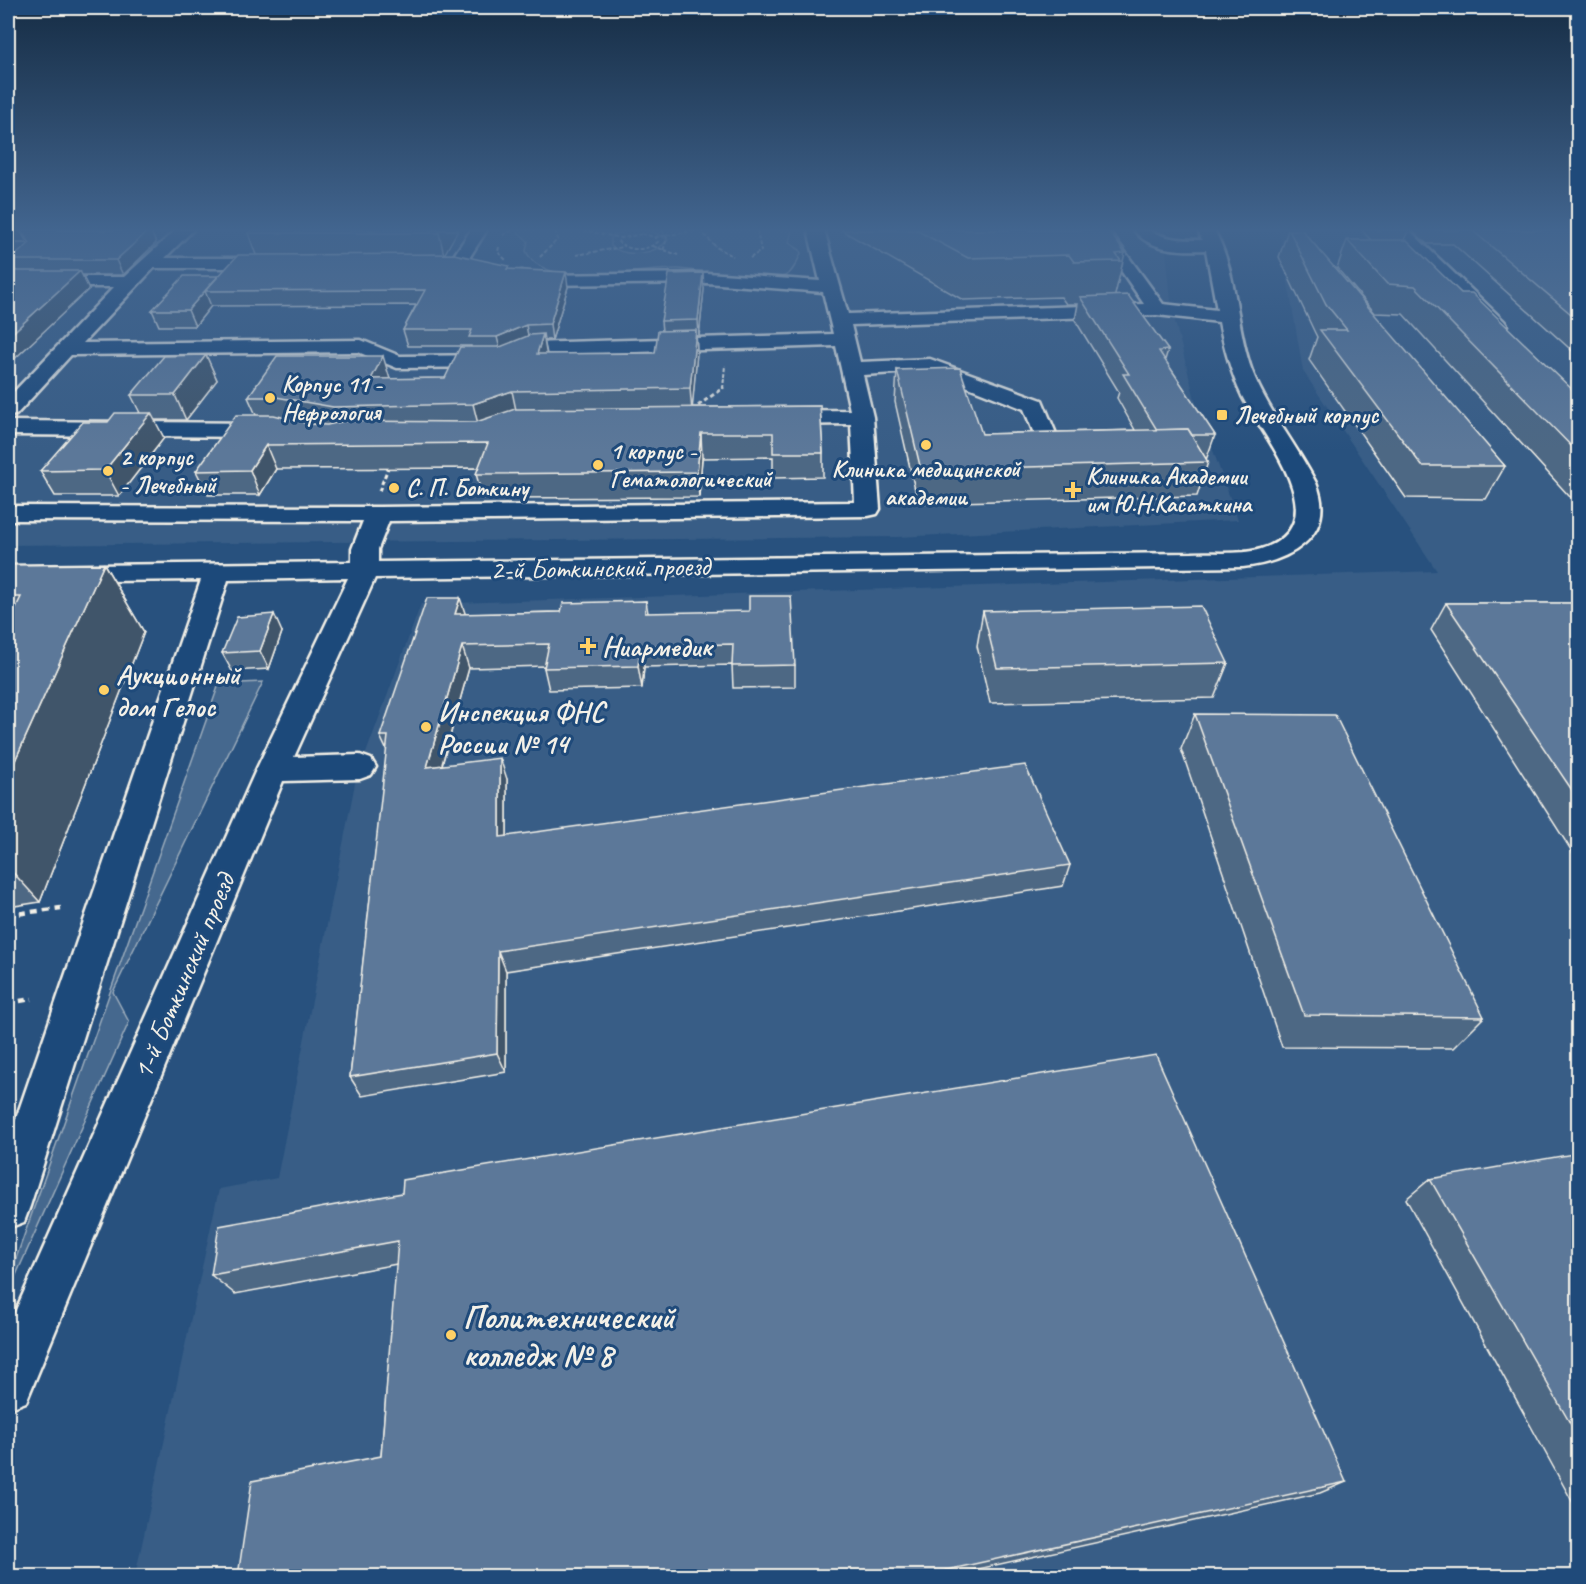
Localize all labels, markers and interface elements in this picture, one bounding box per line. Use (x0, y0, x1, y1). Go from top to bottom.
place label: Корпус 11 - Нефрология (282, 369, 383, 427)
marker: Корпус 11 - Нефрология (263, 391, 277, 405)
place label: Лечебный корпус (1234, 400, 1379, 430)
marker: Лечебный корпус (1215, 408, 1229, 422)
place label: 1 корпус - Гематологический (610, 436, 773, 494)
marker: Клиника медицинской академии (919, 438, 933, 452)
place label: 2 корпус - Лечебный (120, 442, 218, 500)
place label: Клиника медицинской академии (832, 454, 1022, 512)
marker: 1 корпус - Гематологический (591, 458, 605, 472)
place label: Клиника Академии им Ю.Н.Касаткина (1086, 461, 1253, 519)
marker: 2 корпус - Лечебный (101, 464, 115, 478)
place label: С. П. Боткину (406, 473, 531, 503)
marker: С. П. Боткину (387, 481, 401, 495)
marker: Клиника Академии им Ю.Н.Касаткина (1064, 481, 1082, 499)
street label: 2-й Боткинский проезд (490, 548, 713, 587)
place label: Ниармедик (602, 629, 714, 664)
marker: Ниармедик (579, 637, 597, 655)
place label: Аукционный дом Гелос (116, 657, 242, 724)
marker: Аукционный дом Гелос (97, 683, 111, 697)
place label: Инспекция ФНС России № 14 (438, 694, 608, 761)
marker: Инспекция ФНС России № 14 (419, 720, 433, 734)
street label: 1-й Боткинский проезд (124, 865, 244, 1084)
place label: Политехнический колледж № 8 (463, 1296, 676, 1376)
marker: Политехнический колледж № 8 (444, 1328, 458, 1342)

